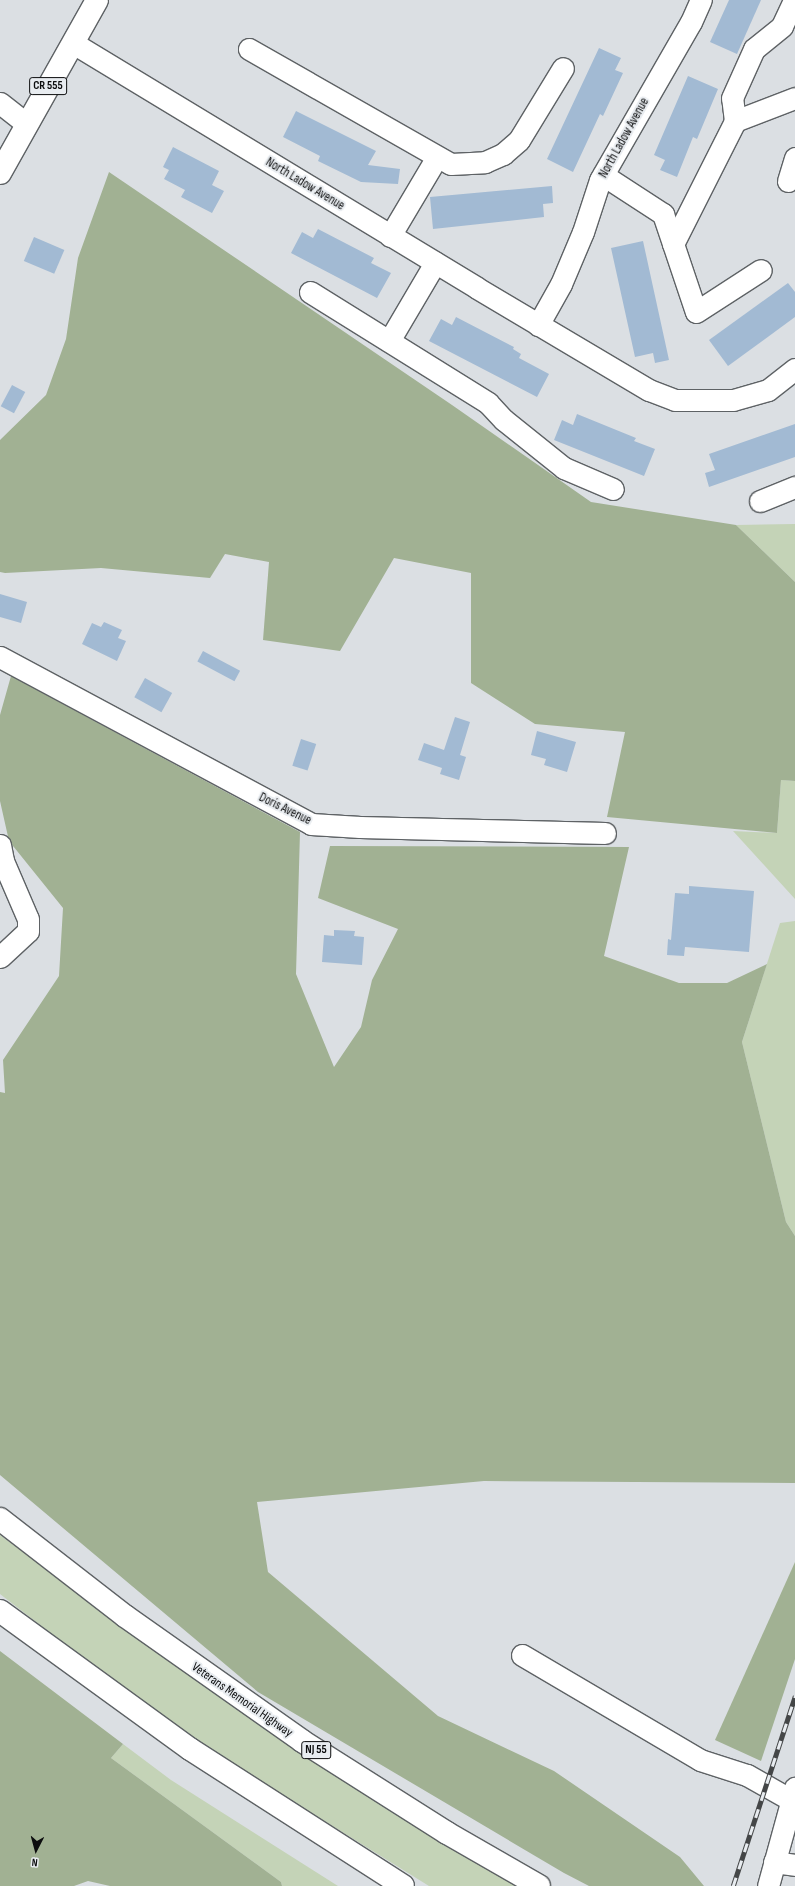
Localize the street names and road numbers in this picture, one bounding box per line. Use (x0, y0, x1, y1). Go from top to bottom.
road number: CR 555 (29, 76, 67, 96)
street label: North Ladow Avenue (596, 95, 652, 181)
street label: North Ladow Avenue (263, 154, 347, 214)
street label: Doris Avenue (256, 790, 314, 828)
street label: Veterans Memorial Highway (188, 1659, 296, 1741)
road number: NJ 55 (301, 1740, 331, 1760)

